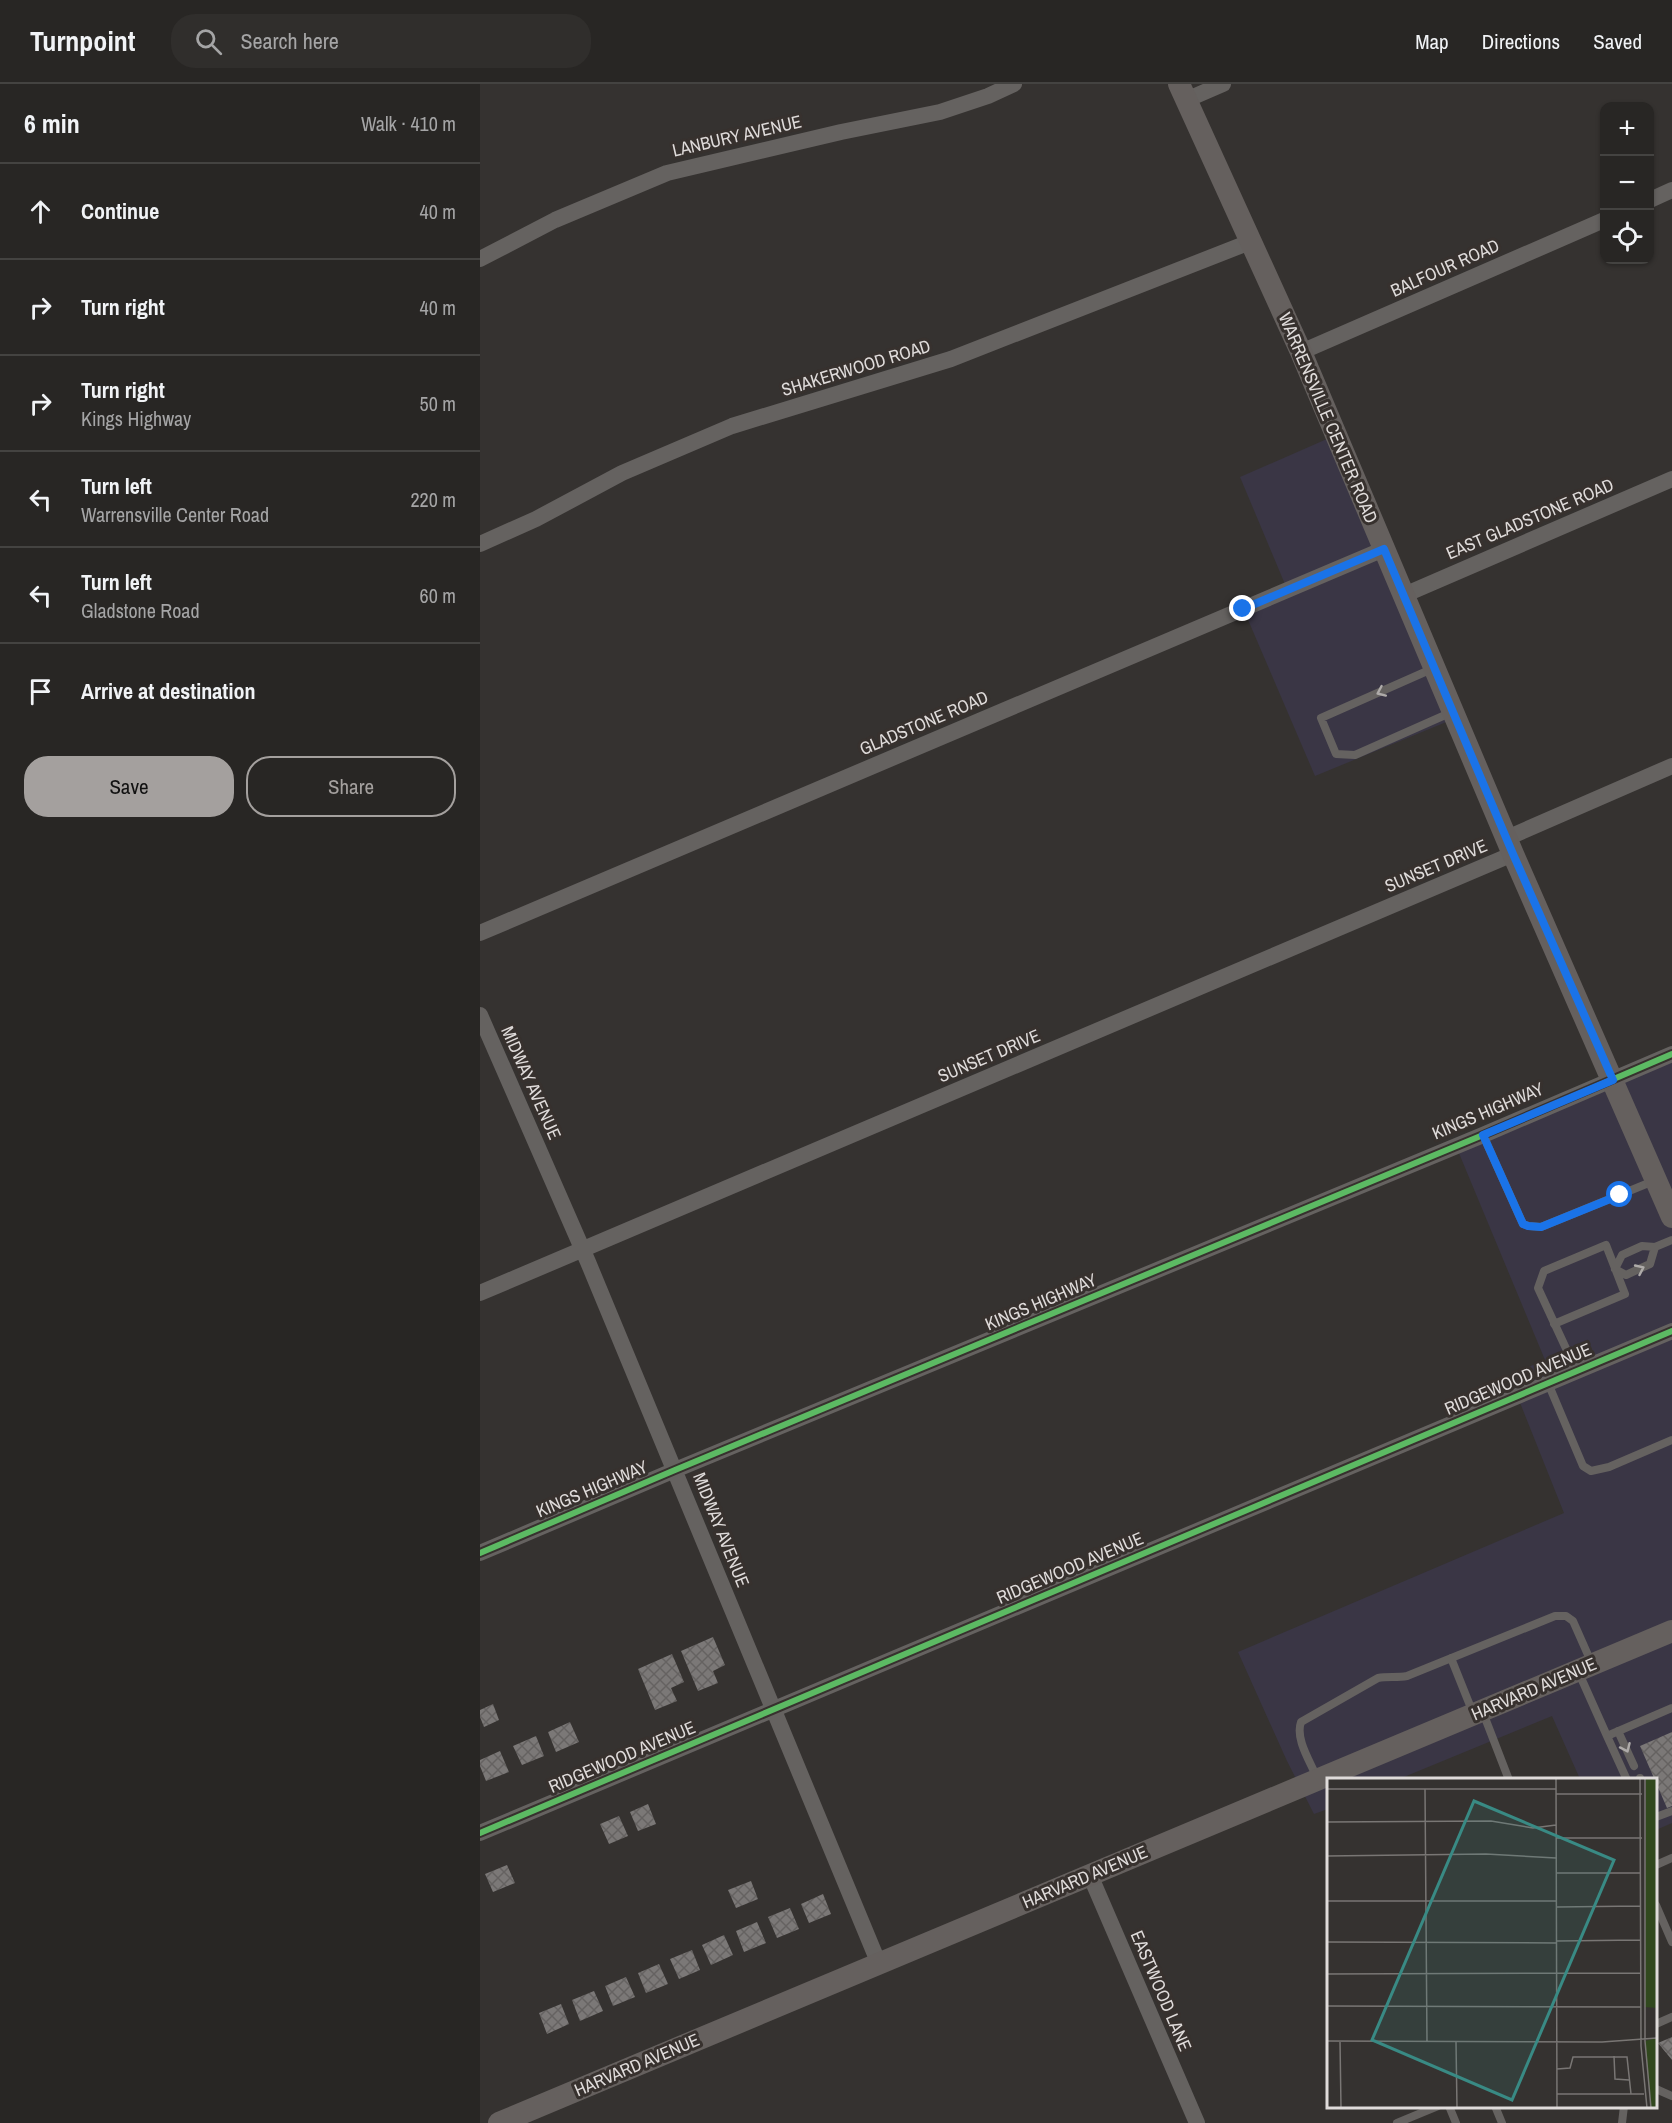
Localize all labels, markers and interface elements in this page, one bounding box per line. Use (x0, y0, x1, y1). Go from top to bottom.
search box (171, 14, 591, 68)
text: Turnpoint (30, 22, 135, 60)
icon: search (192, 25, 225, 58)
text: Search here (240, 26, 339, 56)
text: Map (1415, 27, 1449, 56)
text: Directions (1482, 27, 1560, 56)
text: Saved (1593, 27, 1642, 56)
map controls (1600, 102, 1654, 264)
button: + (1600, 102, 1654, 156)
text: 6 min (24, 106, 80, 141)
street label: LANBURY AVENUE (670, 108, 804, 163)
text: Walk · 410 m (361, 110, 456, 137)
button: − (1600, 156, 1654, 210)
icon: ahead (24, 195, 57, 228)
text: Continue (81, 196, 159, 226)
text: 40 m (420, 198, 456, 225)
button: locate (1600, 210, 1654, 264)
street label: BALFOUR ROAD (1387, 232, 1503, 303)
icon: right (24, 291, 57, 324)
text: Turn right (81, 292, 165, 322)
text: 40 m (420, 294, 456, 321)
street label: WARRENSVILLE CENTER ROAD (1273, 309, 1384, 527)
street label: SHAKERWOOD ROAD (778, 333, 934, 402)
text: Turn right (81, 375, 165, 405)
icon: right (24, 387, 57, 420)
text: 50 m (420, 390, 456, 417)
text: Kings Highway (81, 405, 191, 432)
text: Turn left (81, 471, 152, 501)
street label: EAST GLADSTONE ROAD (1442, 472, 1618, 565)
icon: left (24, 483, 57, 516)
text: 220 m (410, 486, 456, 513)
text: Warrensville Center Road (81, 501, 269, 528)
text: Turn left (81, 567, 152, 597)
icon: left (24, 579, 57, 612)
text: 60 m (420, 582, 456, 609)
route end (1229, 595, 1255, 621)
text: Gladstone Road (81, 597, 200, 624)
icon: arrive (24, 675, 57, 708)
text: Arrive at destination (81, 676, 255, 706)
street label: GLADSTONE ROAD (856, 684, 992, 761)
one-way arrow (1376, 685, 1387, 697)
button: Save (24, 756, 234, 817)
button: Share (246, 756, 456, 817)
street label: SUNSET DRIVE (1381, 833, 1491, 898)
street label: MIDWAY AVENUE (495, 1022, 568, 1143)
street label: SUNSET DRIVE (934, 1023, 1044, 1088)
street label: KINGS HIGHWAY (1428, 1076, 1548, 1145)
route start (1606, 1181, 1632, 1207)
one-way arrow (1634, 1264, 1645, 1276)
street label: KINGS HIGHWAY (981, 1267, 1101, 1336)
street label: RIDGEWOOD AVENUE (1441, 1336, 1595, 1421)
street label: KINGS HIGHWAY (532, 1454, 652, 1523)
street label: MIDWAY AVENUE (687, 1469, 756, 1591)
street label: RIDGEWOOD AVENUE (993, 1525, 1147, 1610)
street label: HARVARD AVENUE (1467, 1651, 1600, 1726)
street label: RIDGEWOOD AVENUE (545, 1714, 699, 1799)
one-way arrow (1619, 1742, 1631, 1753)
inset map (1327, 1778, 1657, 2108)
street label: HARVARD AVENUE (1018, 1839, 1151, 1914)
street label: EASTWOOD LANE (1125, 1927, 1198, 2055)
street label: HARVARD AVENUE (570, 2027, 703, 2102)

